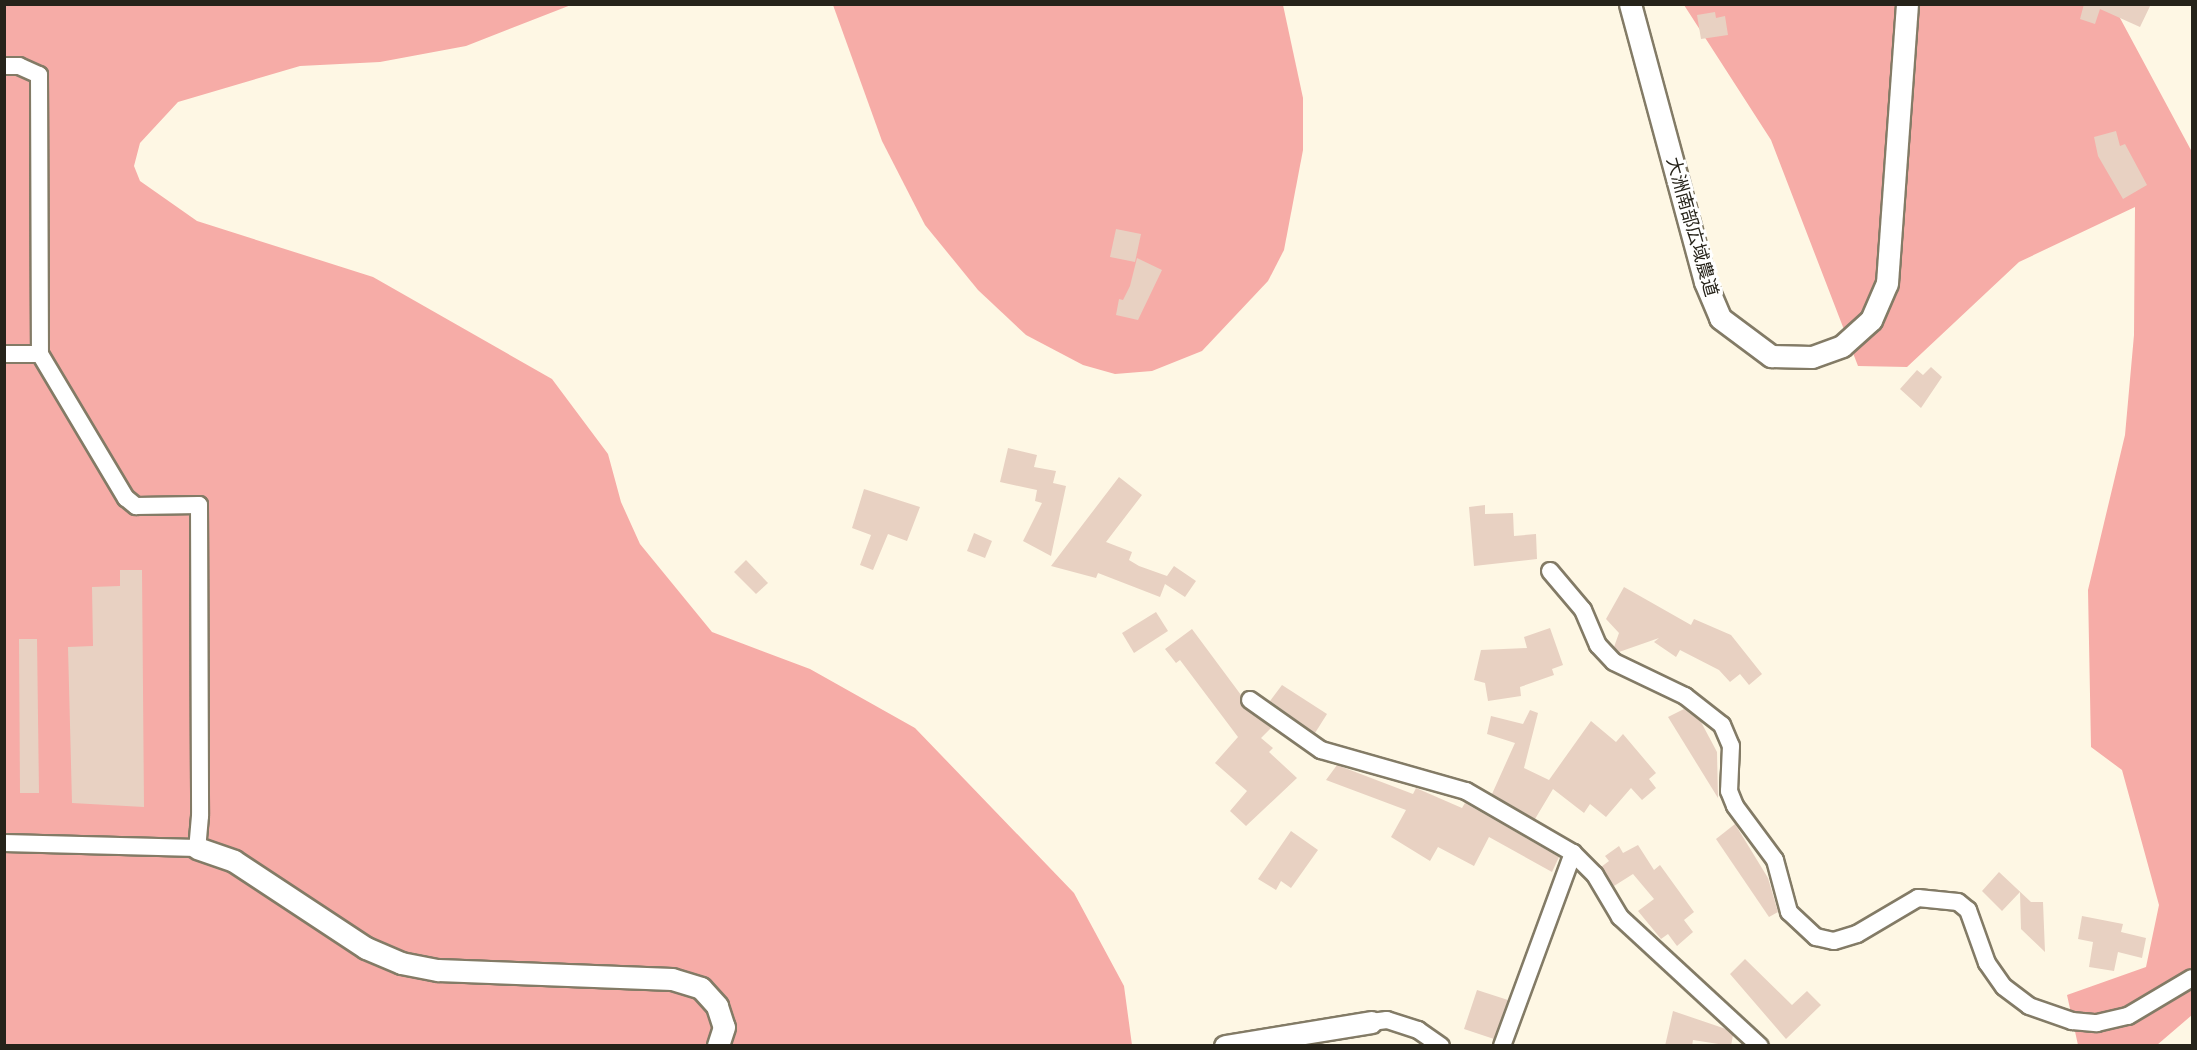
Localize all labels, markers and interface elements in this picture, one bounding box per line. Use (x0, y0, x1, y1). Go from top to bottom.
street label: 大洲南部広域農道 (1662, 155, 1722, 299)

